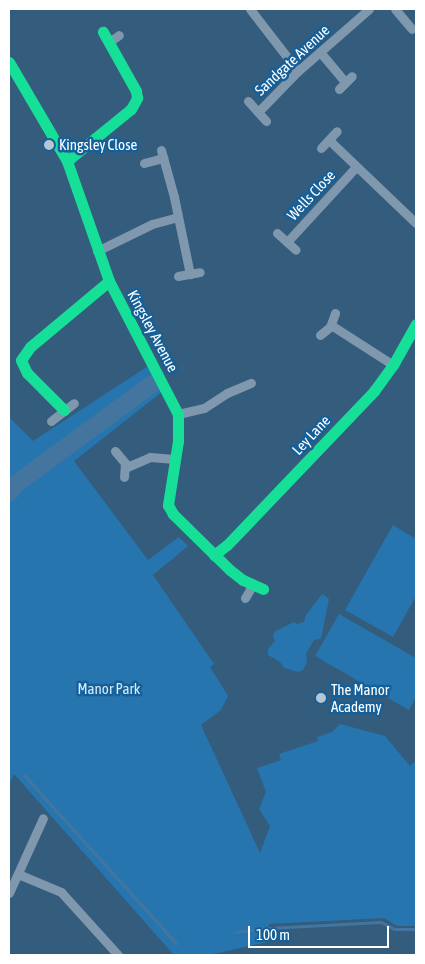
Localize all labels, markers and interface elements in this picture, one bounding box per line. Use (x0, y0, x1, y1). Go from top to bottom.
street label: Sandgate Avenue (251, 21, 333, 99)
place label: Kingsley Close (59, 136, 137, 154)
marker: Kingsley Close (43, 139, 55, 151)
street label: Wells Close (283, 166, 339, 224)
street label: Kingsley Avenue (124, 287, 182, 375)
street label: Ley Lane (288, 411, 334, 459)
park label: Manor Park (78, 680, 140, 698)
place label: The Manor Academy (331, 680, 389, 715)
marker: The Manor Academy (315, 692, 327, 704)
scale bar (250, 916, 391, 948)
text: 100 m (256, 926, 290, 943)

